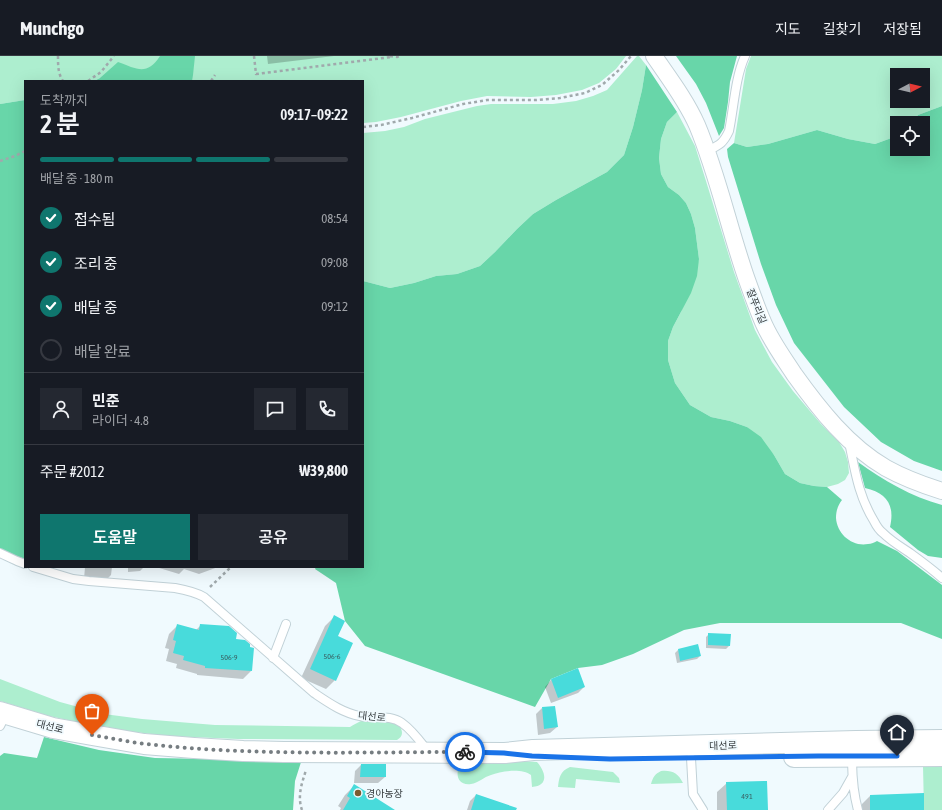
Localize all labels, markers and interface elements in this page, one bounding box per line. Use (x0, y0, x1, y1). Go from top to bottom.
text: Munchgo (20, 17, 84, 39)
text: 지도 (775, 21, 801, 37)
text: 길찾기 (823, 21, 861, 37)
text: 저장됨 (883, 21, 922, 37)
north arrow (890, 68, 930, 108)
map controls (890, 68, 930, 156)
text: 도착까지 (40, 93, 88, 108)
text: 09:17–09:22 (280, 106, 348, 123)
text: 2 분 (40, 109, 80, 139)
button: locate (890, 116, 930, 156)
text: 배달 중 · 180 m (40, 171, 113, 186)
icon: check (40, 207, 62, 229)
text: 접수됨 (74, 211, 115, 228)
text: 08:54 (321, 211, 348, 226)
icon: check (40, 251, 62, 273)
text: 조리 중 (74, 255, 117, 272)
text: 09:08 (321, 255, 348, 270)
street label: 잘푸리길 (745, 287, 769, 325)
icon: check (40, 295, 62, 317)
text: 배달 중 (74, 299, 117, 316)
text: 09:12 (321, 299, 348, 314)
text: 배달 완료 (74, 343, 131, 360)
button: person (40, 388, 82, 430)
button: chat (254, 388, 296, 430)
button: phone (306, 388, 348, 430)
text: 민준 (92, 392, 120, 409)
text: 라이더 · 4.8 (92, 413, 149, 428)
text: ₩39,800 (299, 462, 348, 479)
text: 주문 #2012 (40, 463, 104, 480)
button: 도움말 (40, 514, 190, 560)
button: 공유 (198, 514, 348, 560)
house number: 506-6 (323, 652, 341, 661)
house number: 506-9 (220, 653, 238, 662)
pin (75, 694, 109, 735)
icon: bag (81, 700, 103, 722)
street label: 대선로 (358, 710, 386, 723)
pin (880, 715, 914, 756)
street label: 대선로 (35, 718, 65, 735)
icon: home (886, 721, 908, 743)
courier (445, 732, 485, 772)
street label: 대선로 (709, 740, 737, 751)
icon: bike (454, 741, 476, 763)
marker: 경아농장 (353, 788, 363, 798)
place label: 경아농장 (366, 788, 403, 799)
house number: 491 (741, 792, 753, 801)

